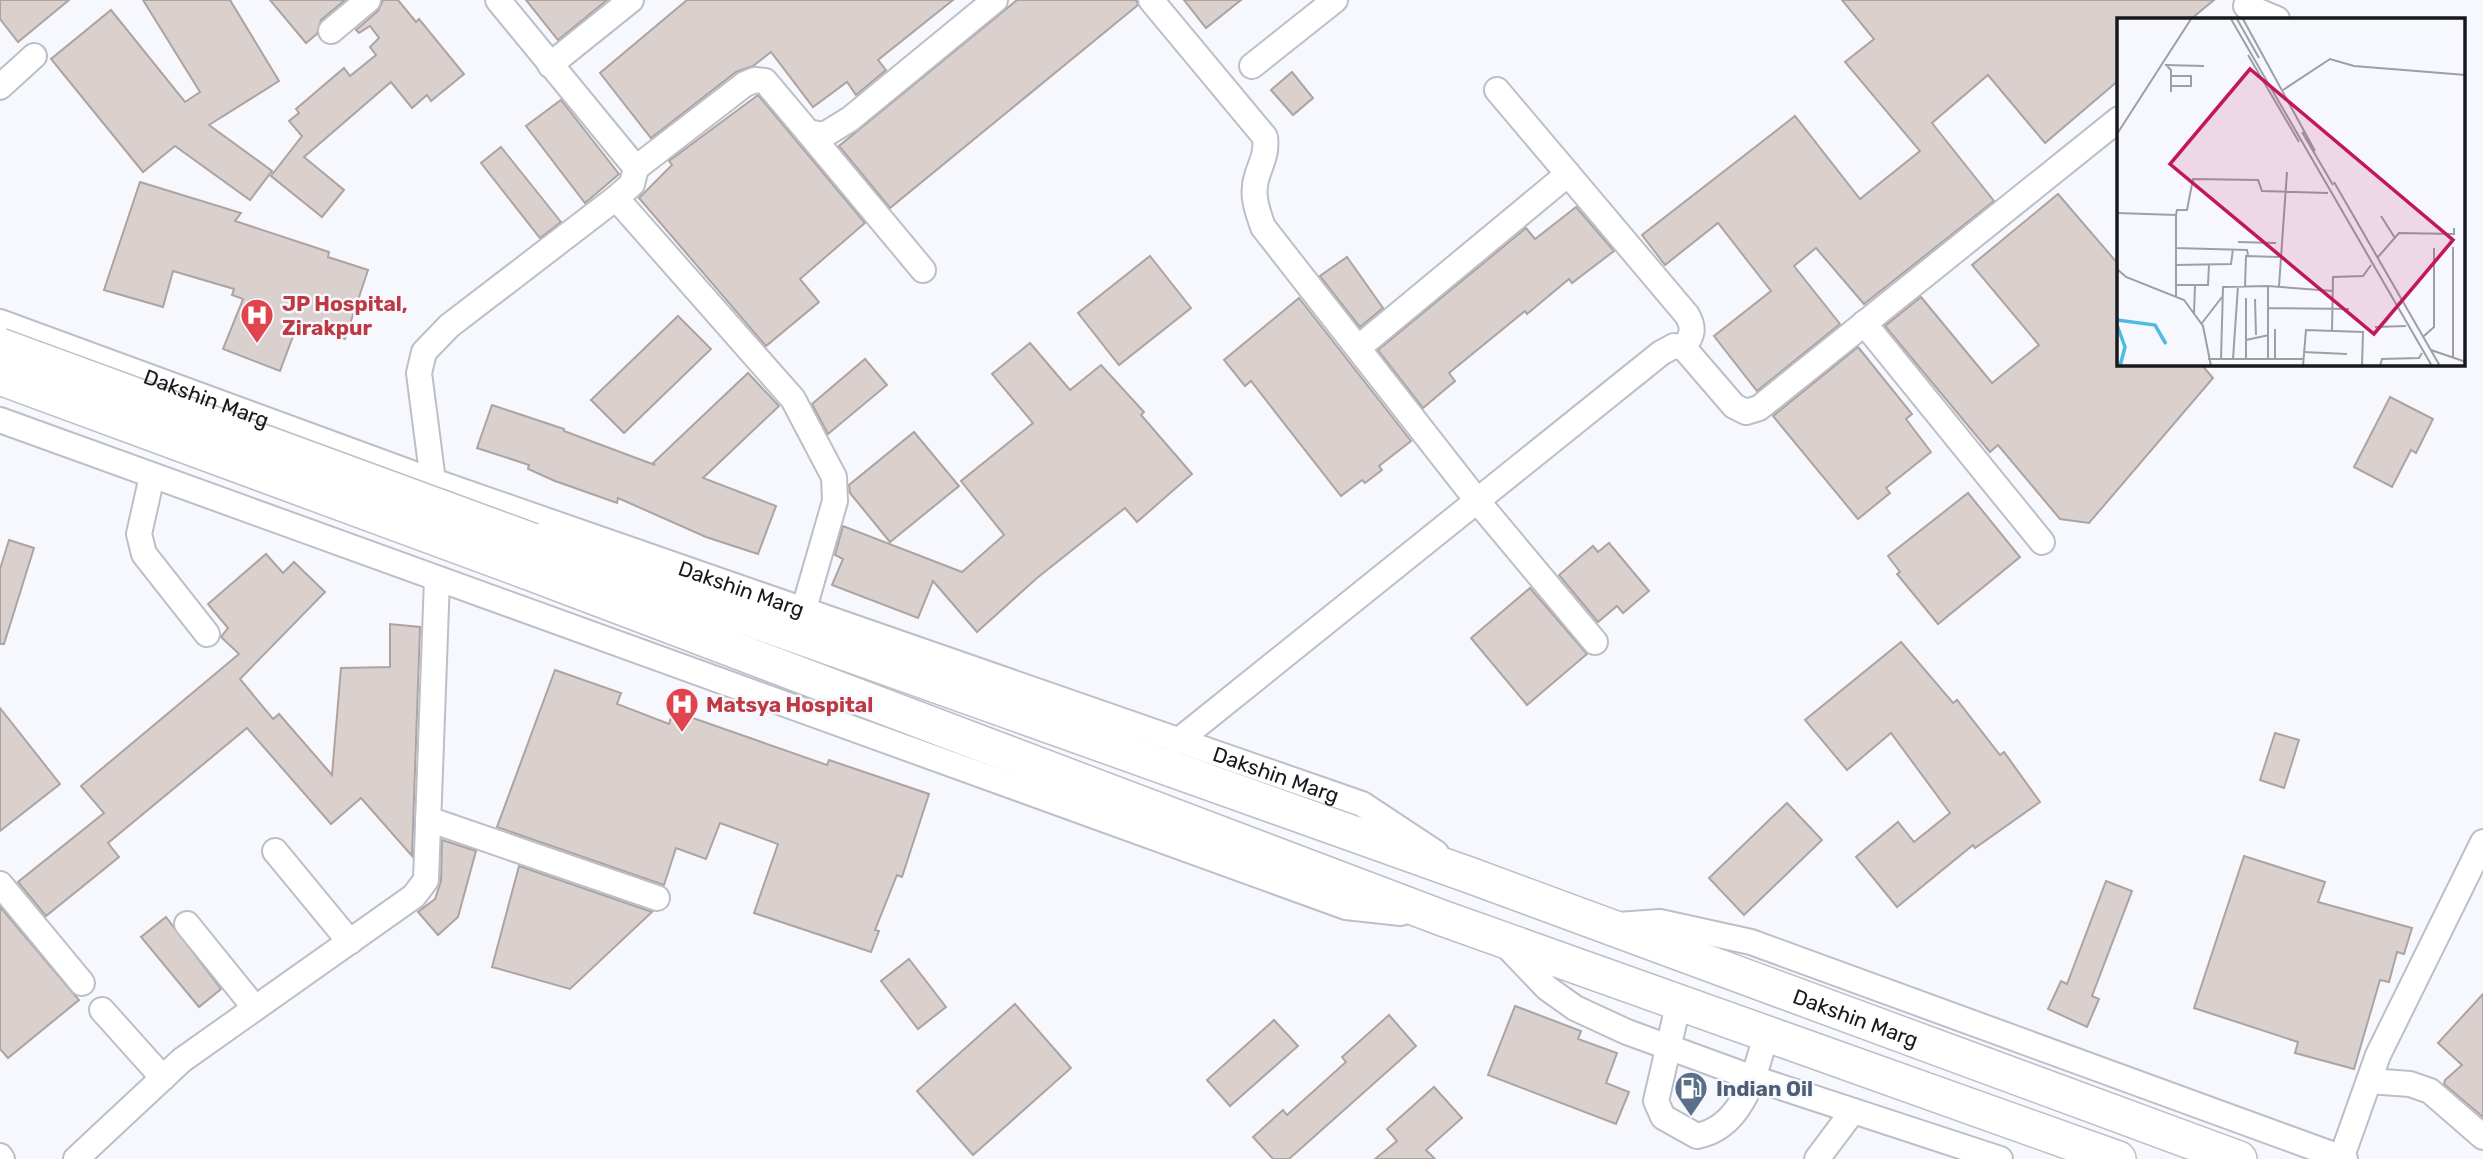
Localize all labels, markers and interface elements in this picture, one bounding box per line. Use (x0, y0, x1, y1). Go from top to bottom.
inset map (2117, 18, 2466, 366)
place label: JP Hospital, Zirakpur (282, 291, 408, 340)
hospital icon: JP Hospital, Zirakpur (238, 296, 276, 345)
street label: Dakshin Marg (140, 363, 273, 432)
street label: Dakshin Marg (675, 555, 808, 622)
hospital icon: Matsya Hospital (663, 685, 701, 734)
place label: Matsya Hospital (706, 692, 873, 717)
street label: Dakshin Marg (1210, 741, 1343, 808)
street label: Dakshin Marg (1790, 983, 1922, 1052)
fuel station icon: Indian Oil (1672, 1069, 1710, 1118)
place label: Indian Oil (1716, 1076, 1813, 1101)

